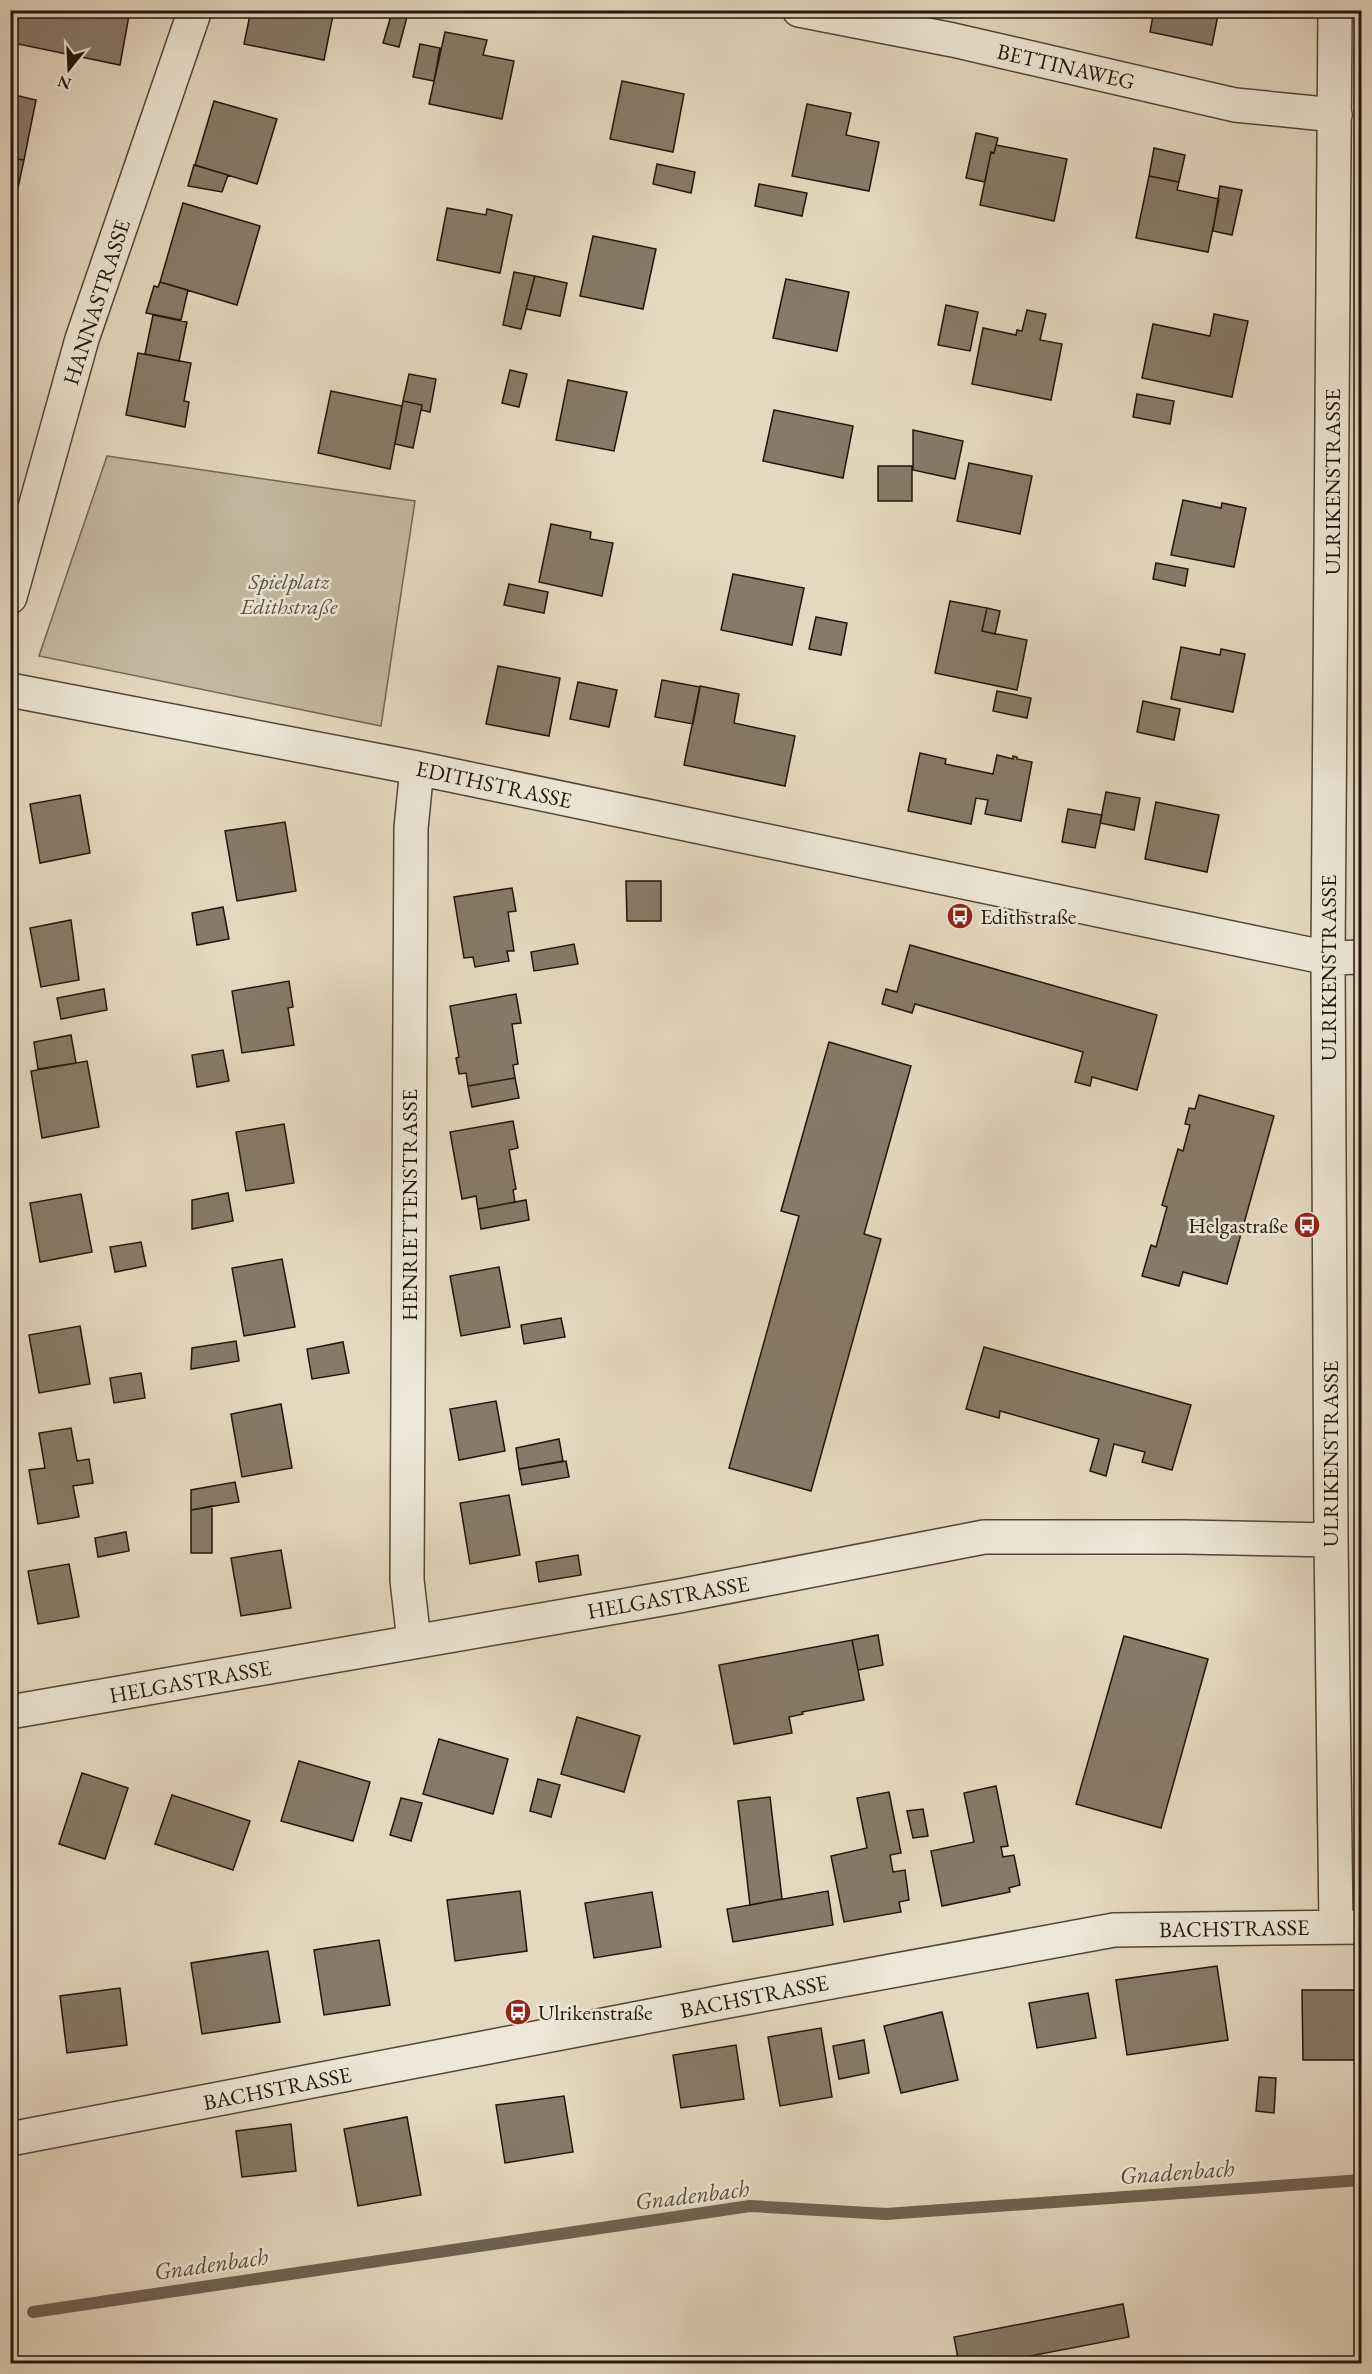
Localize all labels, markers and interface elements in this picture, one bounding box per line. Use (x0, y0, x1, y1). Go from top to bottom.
street label: BETTINAWEG (994, 37, 1138, 96)
north arrow (39, 39, 99, 99)
text: N (55, 71, 74, 95)
street label: HANNASTRASSE (56, 216, 137, 389)
street label: ULRIKENSTRASSE (1318, 389, 1347, 575)
park label: Spielplatz Edithstraße (240, 567, 338, 621)
street label: EDITHSTRASSE (413, 754, 575, 815)
street label: ULRIKENSTRASSE (1314, 875, 1343, 1061)
bus stop icon: Edithstraße (945, 901, 975, 931)
place label: Edithstraße (980, 902, 1077, 931)
street label: HENRIETTENSTRASSE (395, 1089, 424, 1321)
bus stop icon: Helgastraße (1292, 1210, 1322, 1240)
place label: Helgastraße (1188, 1211, 1288, 1240)
street label: ULRIKENSTRASSE (1316, 1361, 1345, 1547)
street label: HELGASTRASSE (585, 1569, 751, 1626)
street label: HELGASTRASSE (107, 1653, 273, 1710)
street label: BACHSTRASSE (1158, 1913, 1310, 1944)
street label: BACHSTRASSE (677, 1968, 831, 2025)
bus stop icon: Ulrikenstraße (503, 1997, 533, 2027)
place label: Ulrikenstraße (538, 1998, 653, 2027)
street label: BACHSTRASSE (200, 2060, 354, 2117)
water label: Gnadenbach (1119, 2152, 1236, 2191)
water label: Gnadenbach (633, 2172, 751, 2217)
water label: Gnadenbach (152, 2240, 270, 2287)

